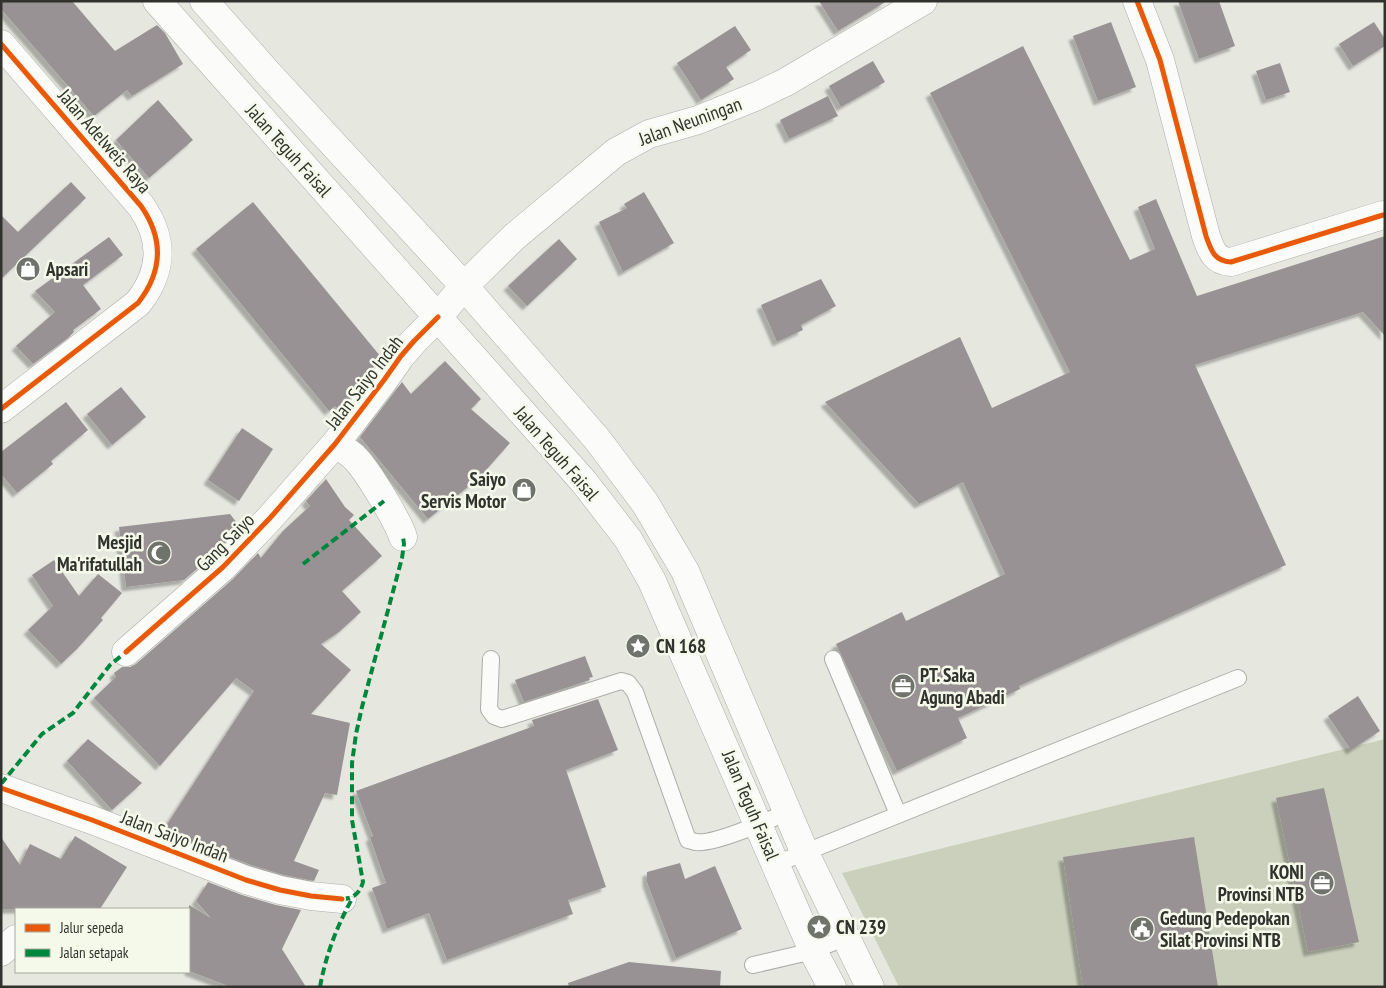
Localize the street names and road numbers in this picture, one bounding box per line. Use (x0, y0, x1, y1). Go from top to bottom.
street label: Jalan Adelweis Raya (52, 83, 157, 198)
street label: Jalan Neuningan (634, 91, 745, 151)
street label: Jalan Teguh Faisal (240, 98, 337, 202)
street label: Jalan Saiyo Indah (319, 330, 408, 435)
street label: Jalan Teguh Faisal (509, 400, 605, 506)
street label: Gang Saiyo (191, 508, 259, 576)
street label: Jalan Teguh Faisal (717, 745, 785, 864)
street label: Jalan Saiyo Indah (117, 804, 232, 867)

